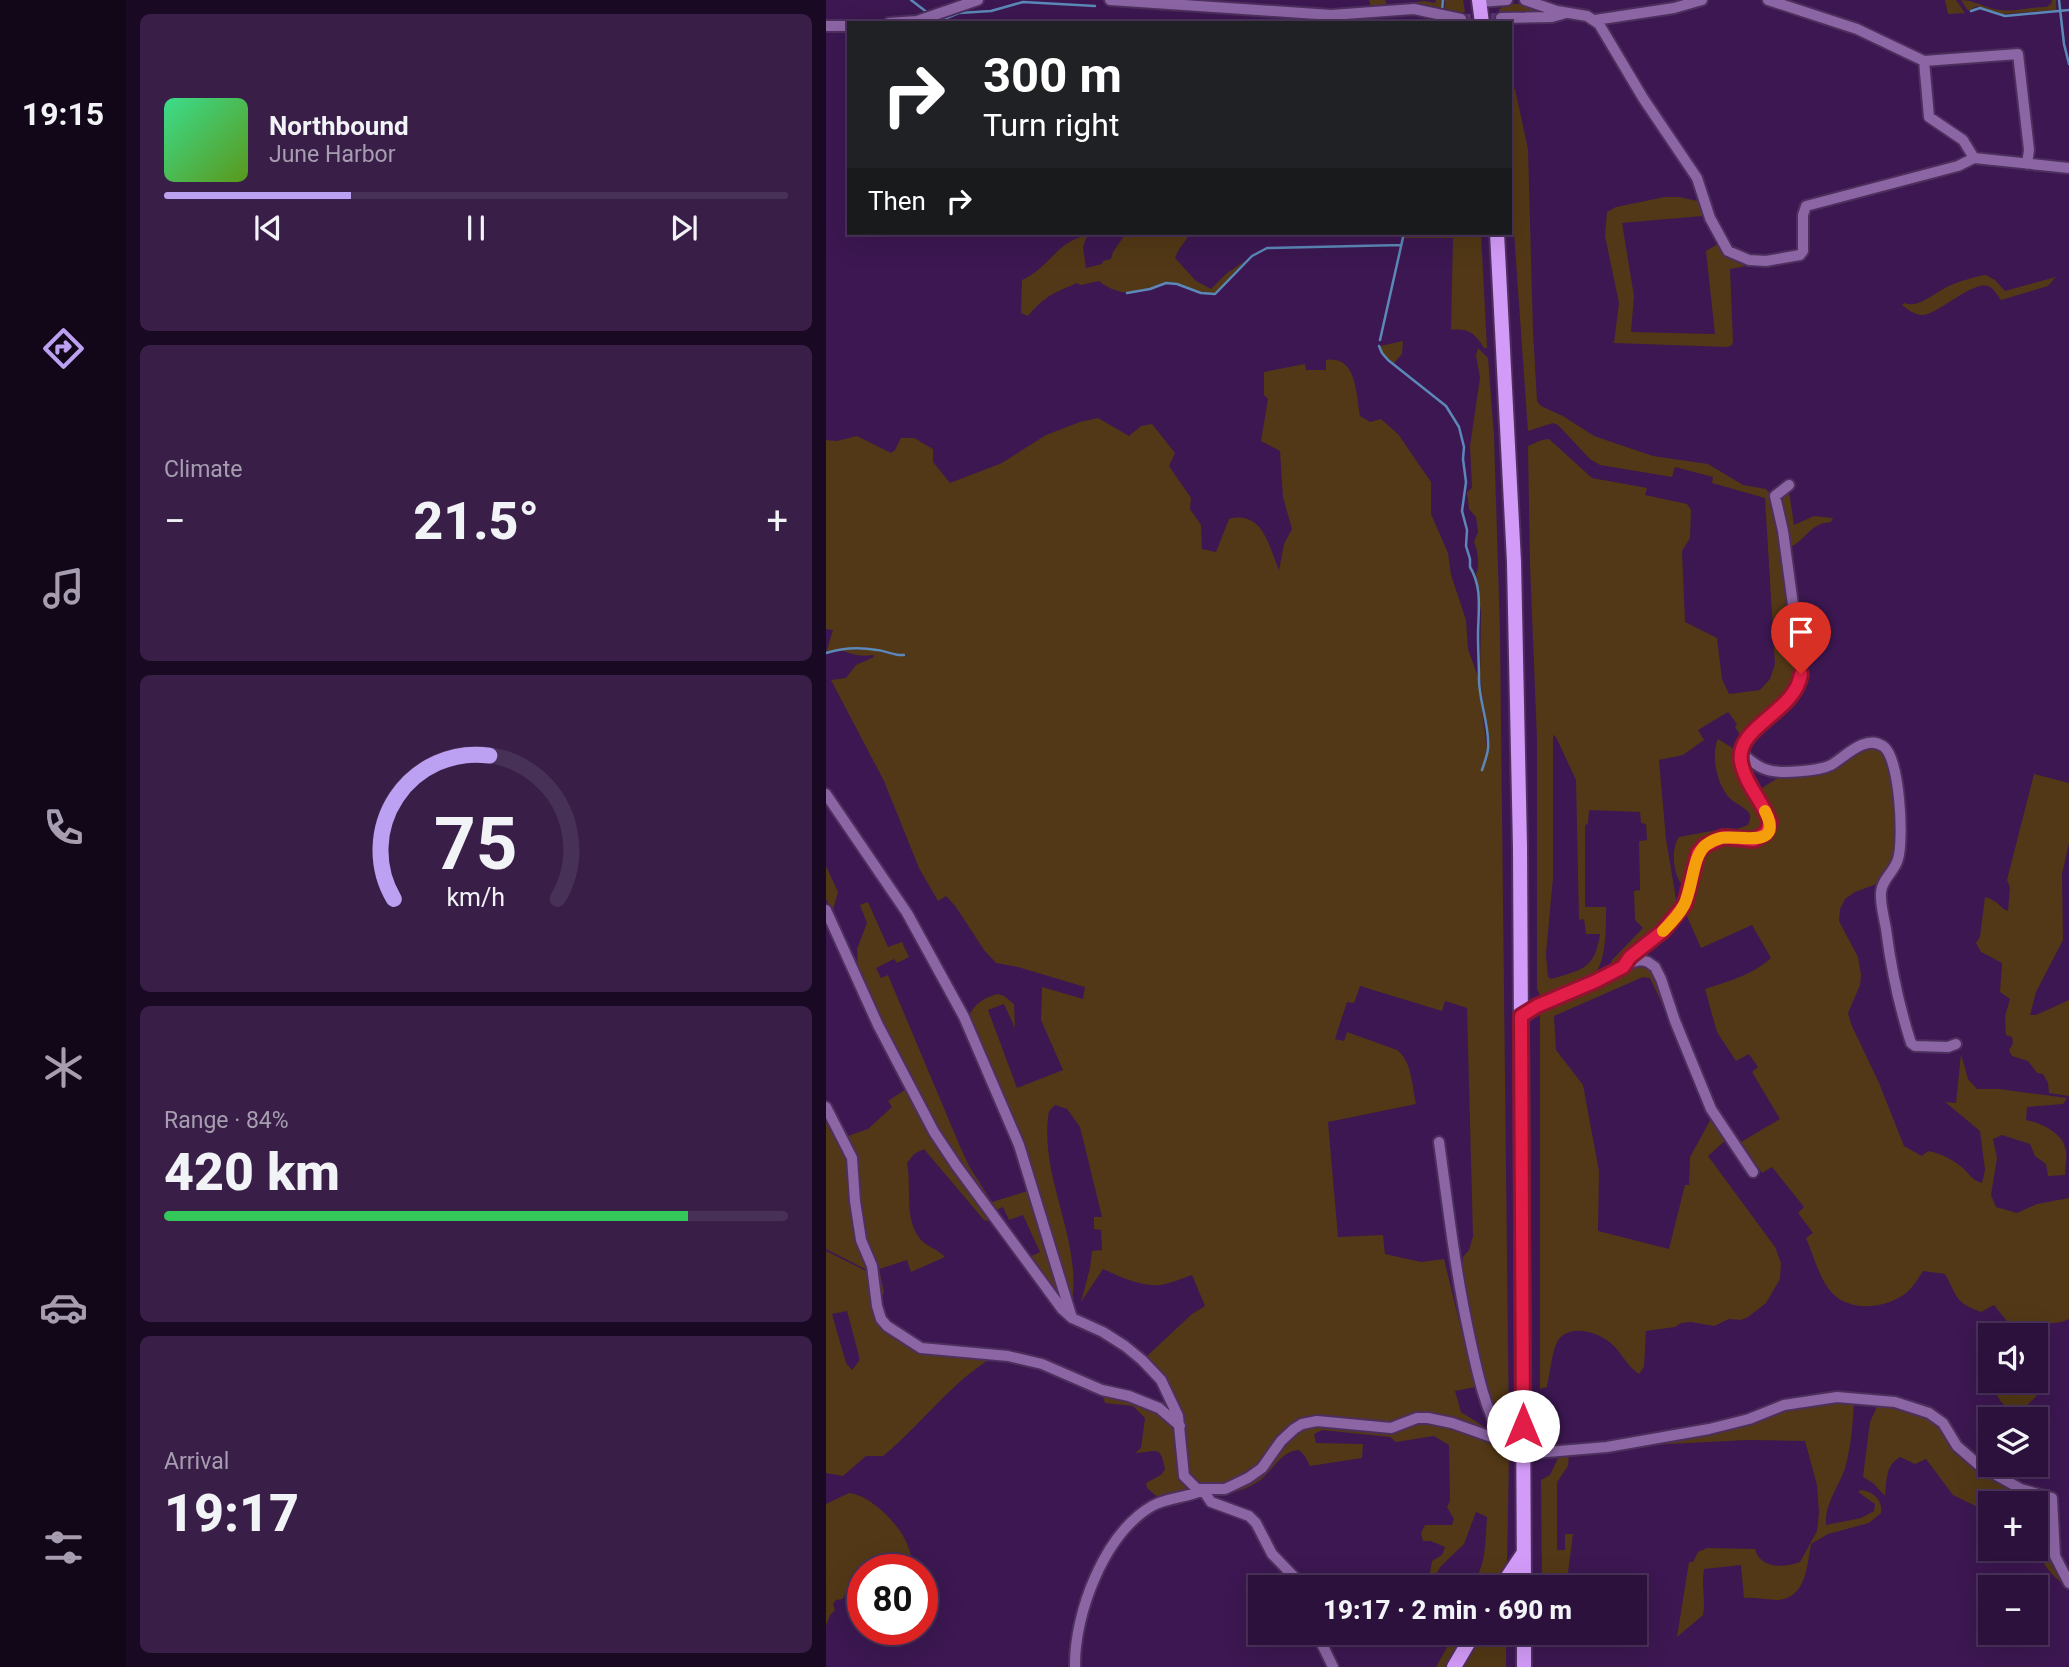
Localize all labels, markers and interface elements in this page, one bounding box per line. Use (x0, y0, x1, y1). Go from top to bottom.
text: 300 m (983, 47, 1122, 104)
icon: right (868, 49, 959, 140)
text: 19:15 (22, 95, 104, 133)
text: Turn right (983, 106, 1119, 144)
text: Northbound (269, 111, 409, 141)
text: June Harbor (269, 141, 396, 168)
icon: right (940, 182, 978, 220)
text: Then (868, 186, 926, 216)
icon: previous (249, 209, 287, 247)
icon: pause (457, 209, 495, 247)
icon: next (665, 209, 703, 247)
icon: directions (39, 324, 88, 373)
text: Climate (164, 456, 243, 483)
text: 21.5° (413, 491, 539, 552)
text: − (164, 499, 186, 543)
text: + (766, 499, 788, 543)
icon: music (39, 564, 88, 613)
pin (1771, 602, 1831, 674)
icon: arrive (1782, 613, 1820, 651)
text: 75 (434, 802, 518, 888)
icon: phone (39, 803, 88, 852)
text: km/h (447, 883, 505, 912)
icon: climate (39, 1043, 88, 1092)
text: Range · 84% (164, 1107, 289, 1134)
text: 420 km (164, 1142, 340, 1203)
icon: car (39, 1283, 88, 1332)
map controls (1978, 1323, 2048, 1645)
button: sound (1978, 1323, 2048, 1393)
position arrow (1486, 1389, 1560, 1463)
button: layers (1978, 1407, 2048, 1477)
text: Arrival (164, 1448, 229, 1475)
text: 19:17 (164, 1483, 299, 1544)
button: + (1978, 1491, 2048, 1561)
icon: filters (39, 1523, 88, 1572)
speed limit sign: 80 (847, 1554, 938, 1645)
button: − (1978, 1575, 2048, 1645)
text: 19:17 · 2 min · 690 m (1323, 1595, 1572, 1625)

